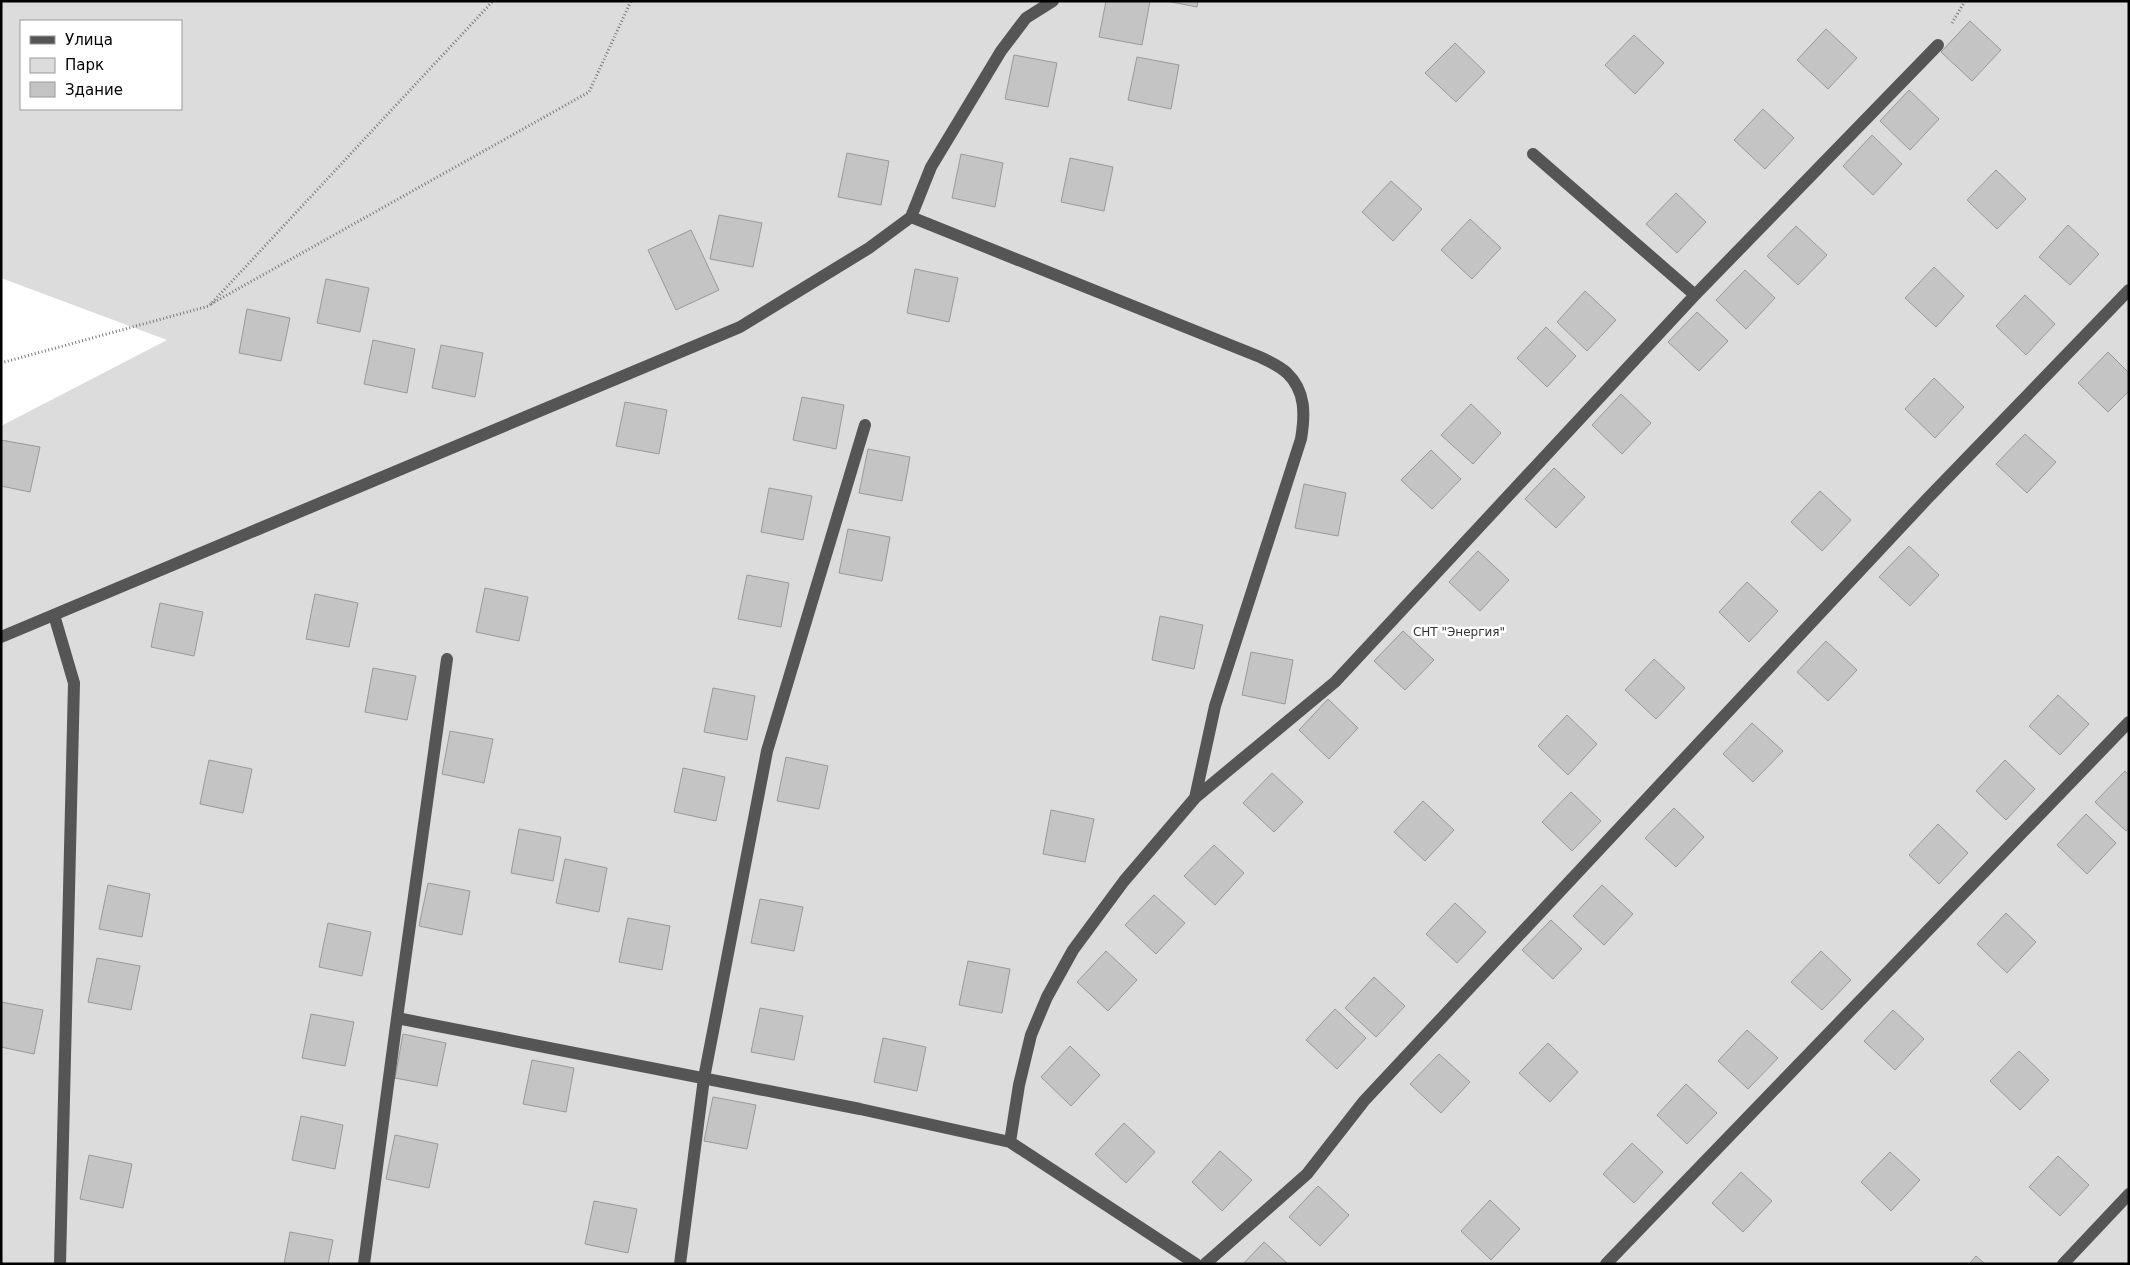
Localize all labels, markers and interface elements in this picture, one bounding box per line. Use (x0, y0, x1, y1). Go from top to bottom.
legend (20, 20, 182, 110)
text: Улица (65, 31, 113, 49)
text: Парк (65, 56, 104, 74)
text: Здание (65, 81, 123, 99)
park label: СНТ "Энергия" (1413, 625, 1505, 639)

